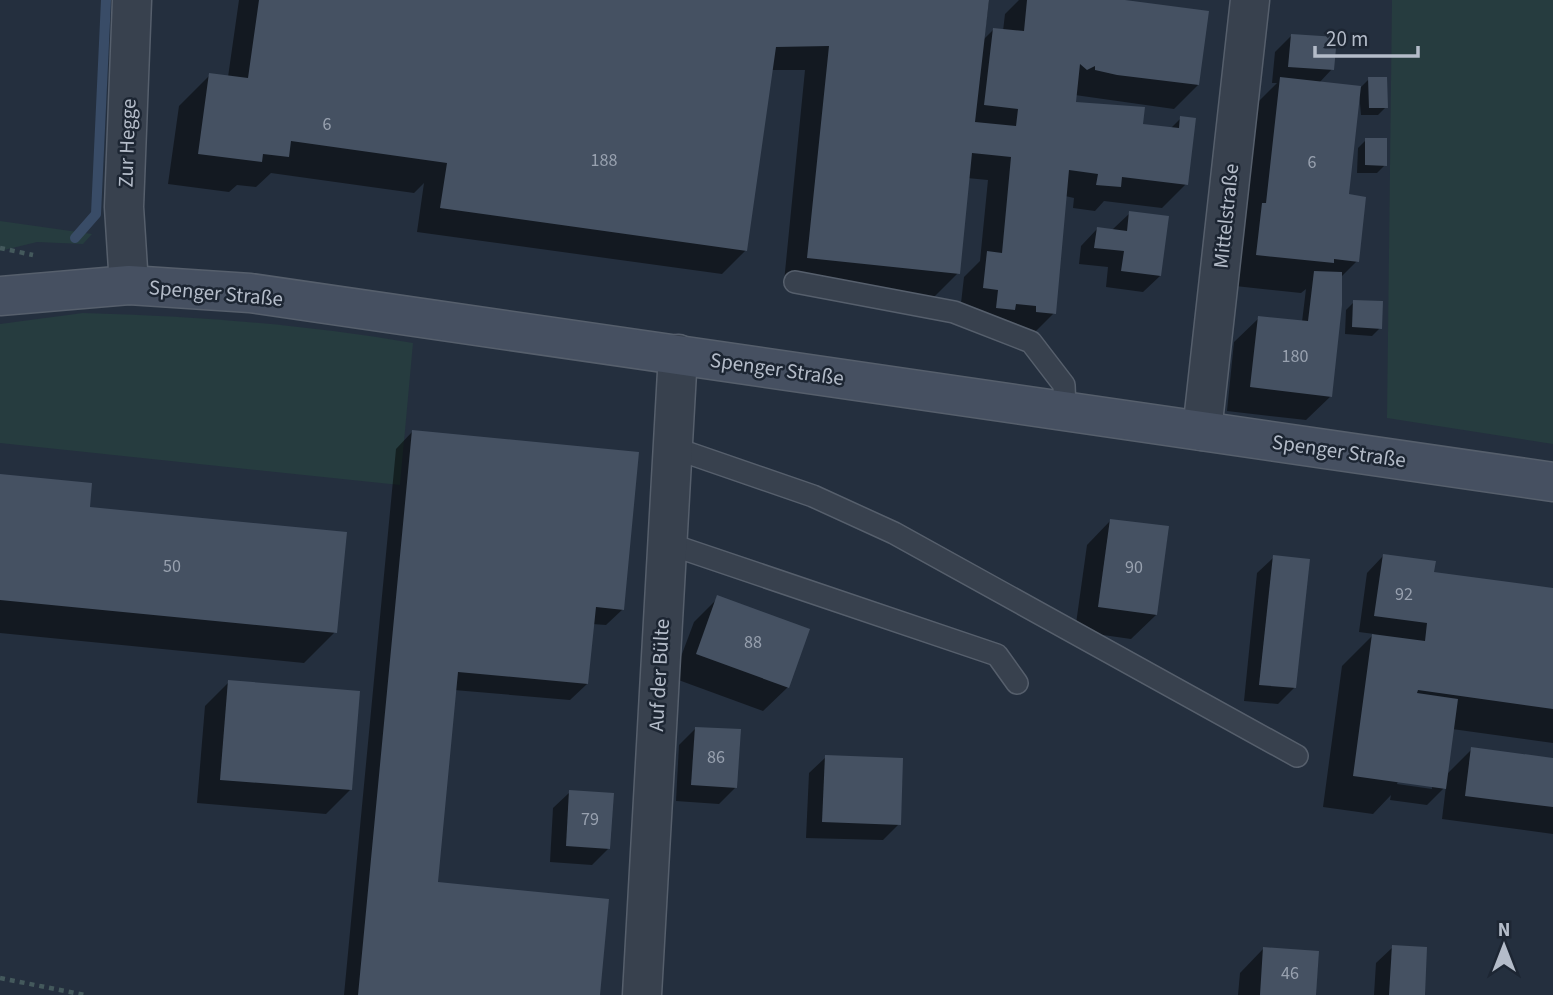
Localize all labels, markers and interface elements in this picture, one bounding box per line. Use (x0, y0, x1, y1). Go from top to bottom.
scale bar (1315, 14, 1418, 58)
text: 20 m (1326, 24, 1368, 54)
street label: Zur Hegge (110, 98, 144, 188)
house number: 6 (323, 112, 332, 137)
house number: 188 (591, 148, 617, 173)
house number: 6 (1308, 150, 1317, 175)
street label: Mittelstraße (1206, 162, 1246, 270)
street label: Spenger Straße (148, 272, 284, 314)
house number: 180 (1282, 344, 1308, 369)
street label: Spenger Straße (708, 345, 846, 393)
street label: Spenger Straße (1270, 427, 1408, 475)
house number: 50 (163, 554, 181, 579)
house number: 90 (1125, 555, 1143, 580)
house number: 92 (1395, 582, 1413, 607)
street label: Auf der Bülte (641, 618, 677, 732)
house number: 88 (744, 630, 762, 655)
house number: 86 (707, 745, 725, 770)
house number: 79 (581, 807, 599, 832)
north arrow (1469, 911, 1539, 981)
text: N (1498, 917, 1510, 944)
house number: 46 (1281, 961, 1299, 986)

